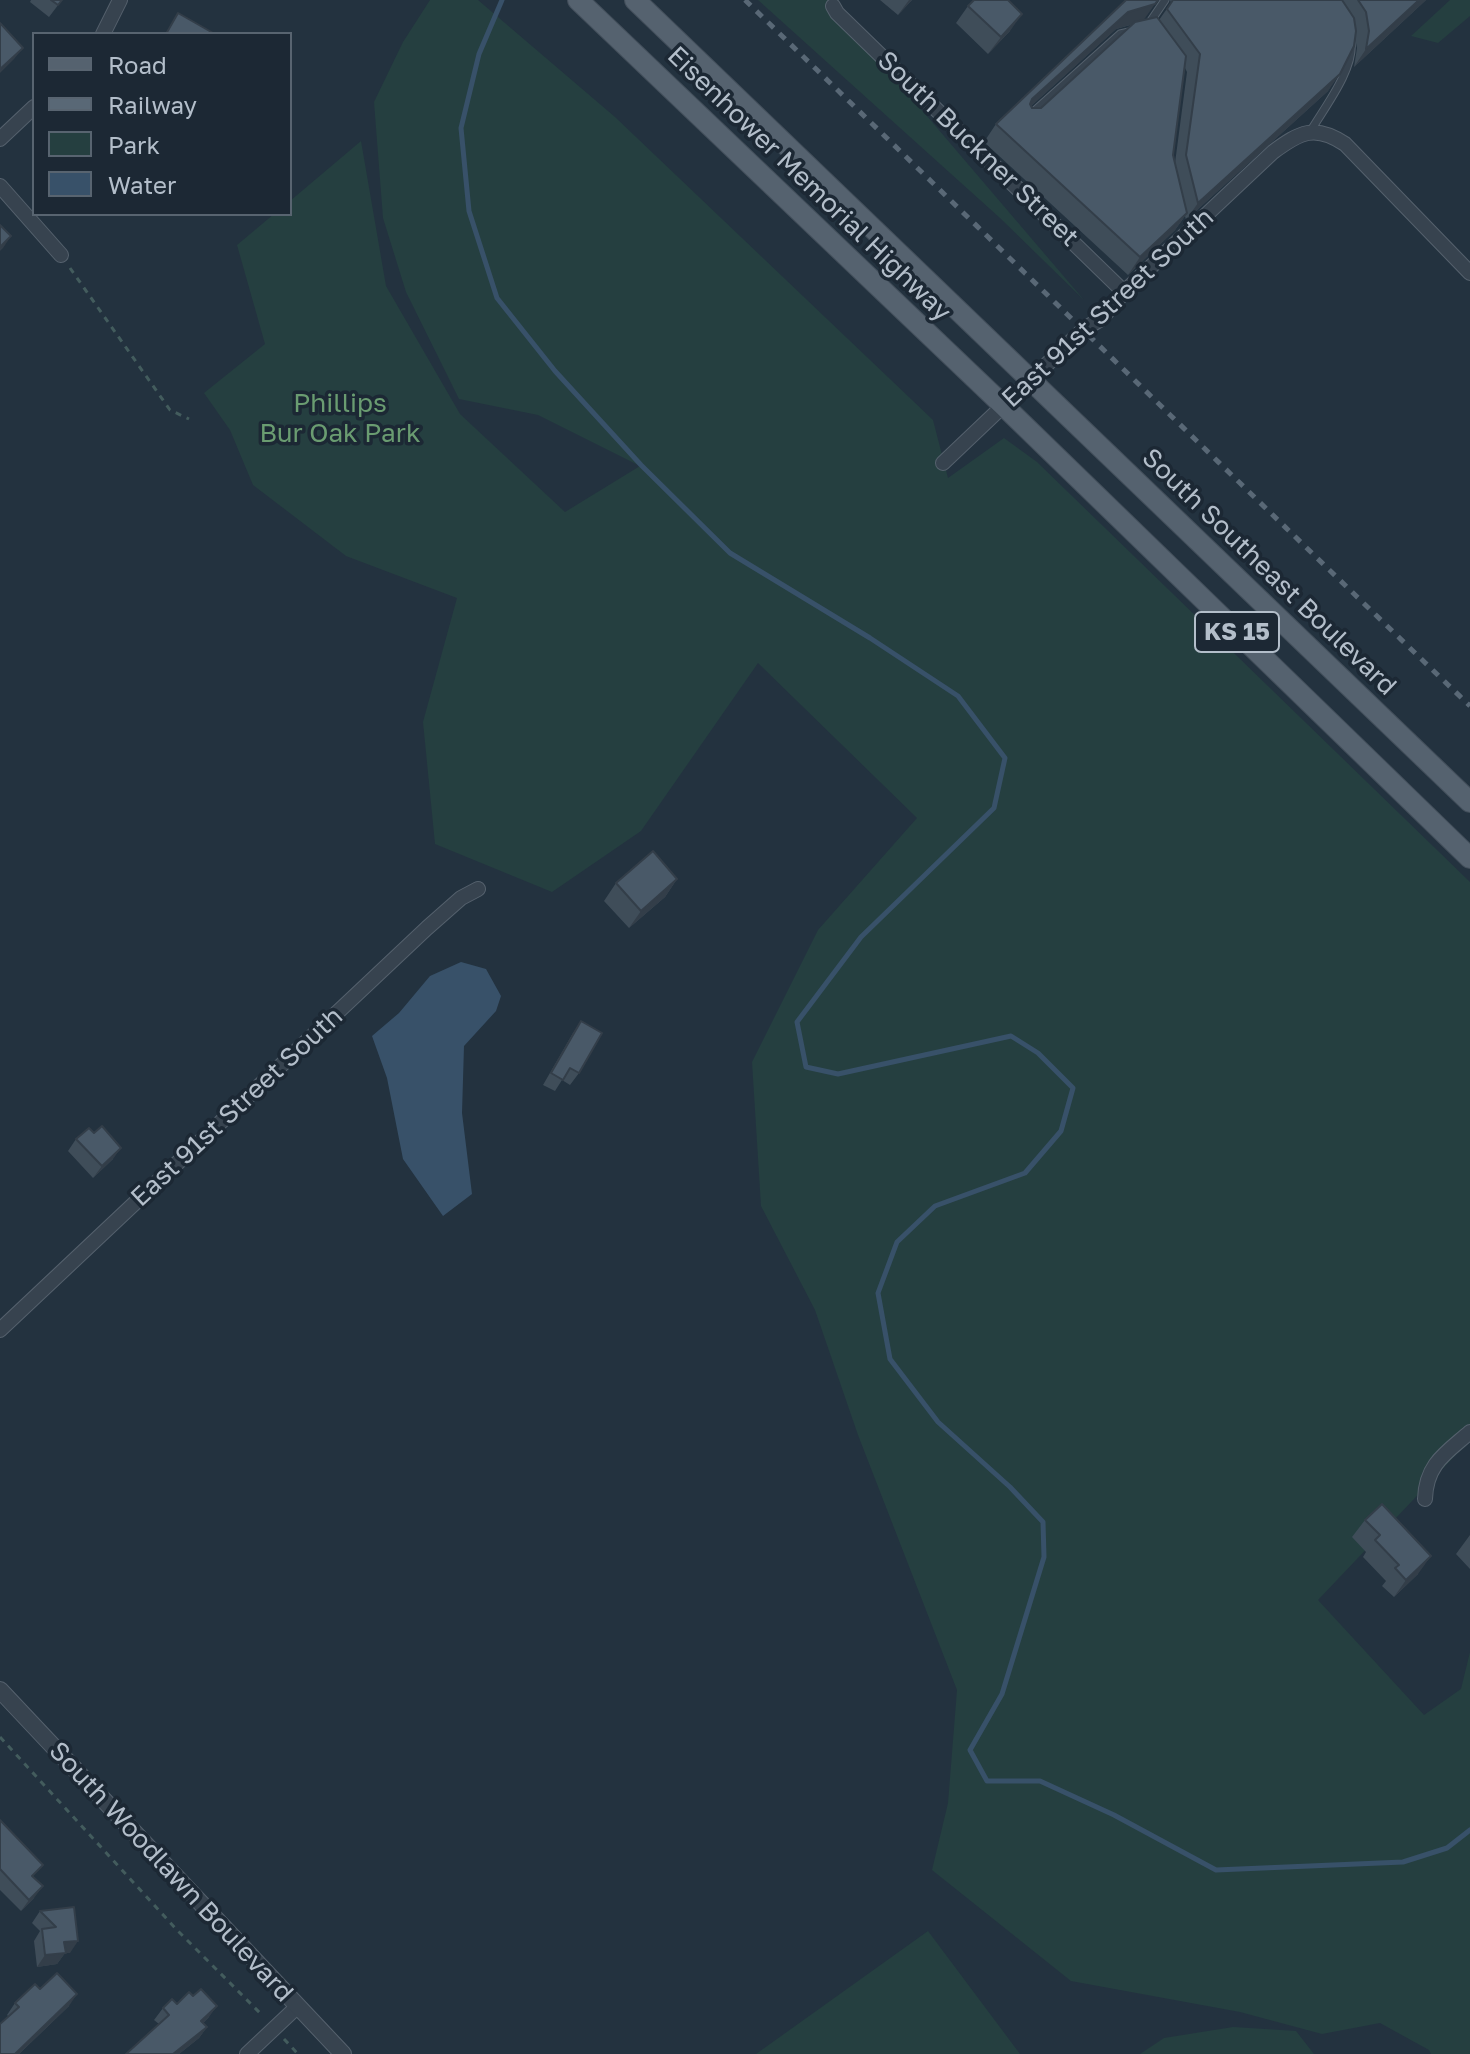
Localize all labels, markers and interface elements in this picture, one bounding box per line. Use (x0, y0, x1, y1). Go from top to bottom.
legend (32, 32, 292, 216)
street label: Eisenhower Memorial Highway (661, 40, 957, 328)
street label: South Buckner Street (871, 45, 1085, 253)
text: Road (108, 50, 167, 79)
text: Railway (108, 90, 197, 119)
text: Park (108, 130, 160, 159)
text: Water (108, 170, 176, 199)
street label: East 91st Street South (996, 202, 1220, 414)
park label: Phillips Bur Oak Park (259, 388, 421, 450)
street label: South Southeast Boulevard (1135, 442, 1403, 702)
road number: KS 15 (1195, 612, 1279, 652)
street label: East 91st Street South (125, 1001, 349, 1213)
street label: South Woodlawn Boulevard (42, 1736, 300, 2008)

